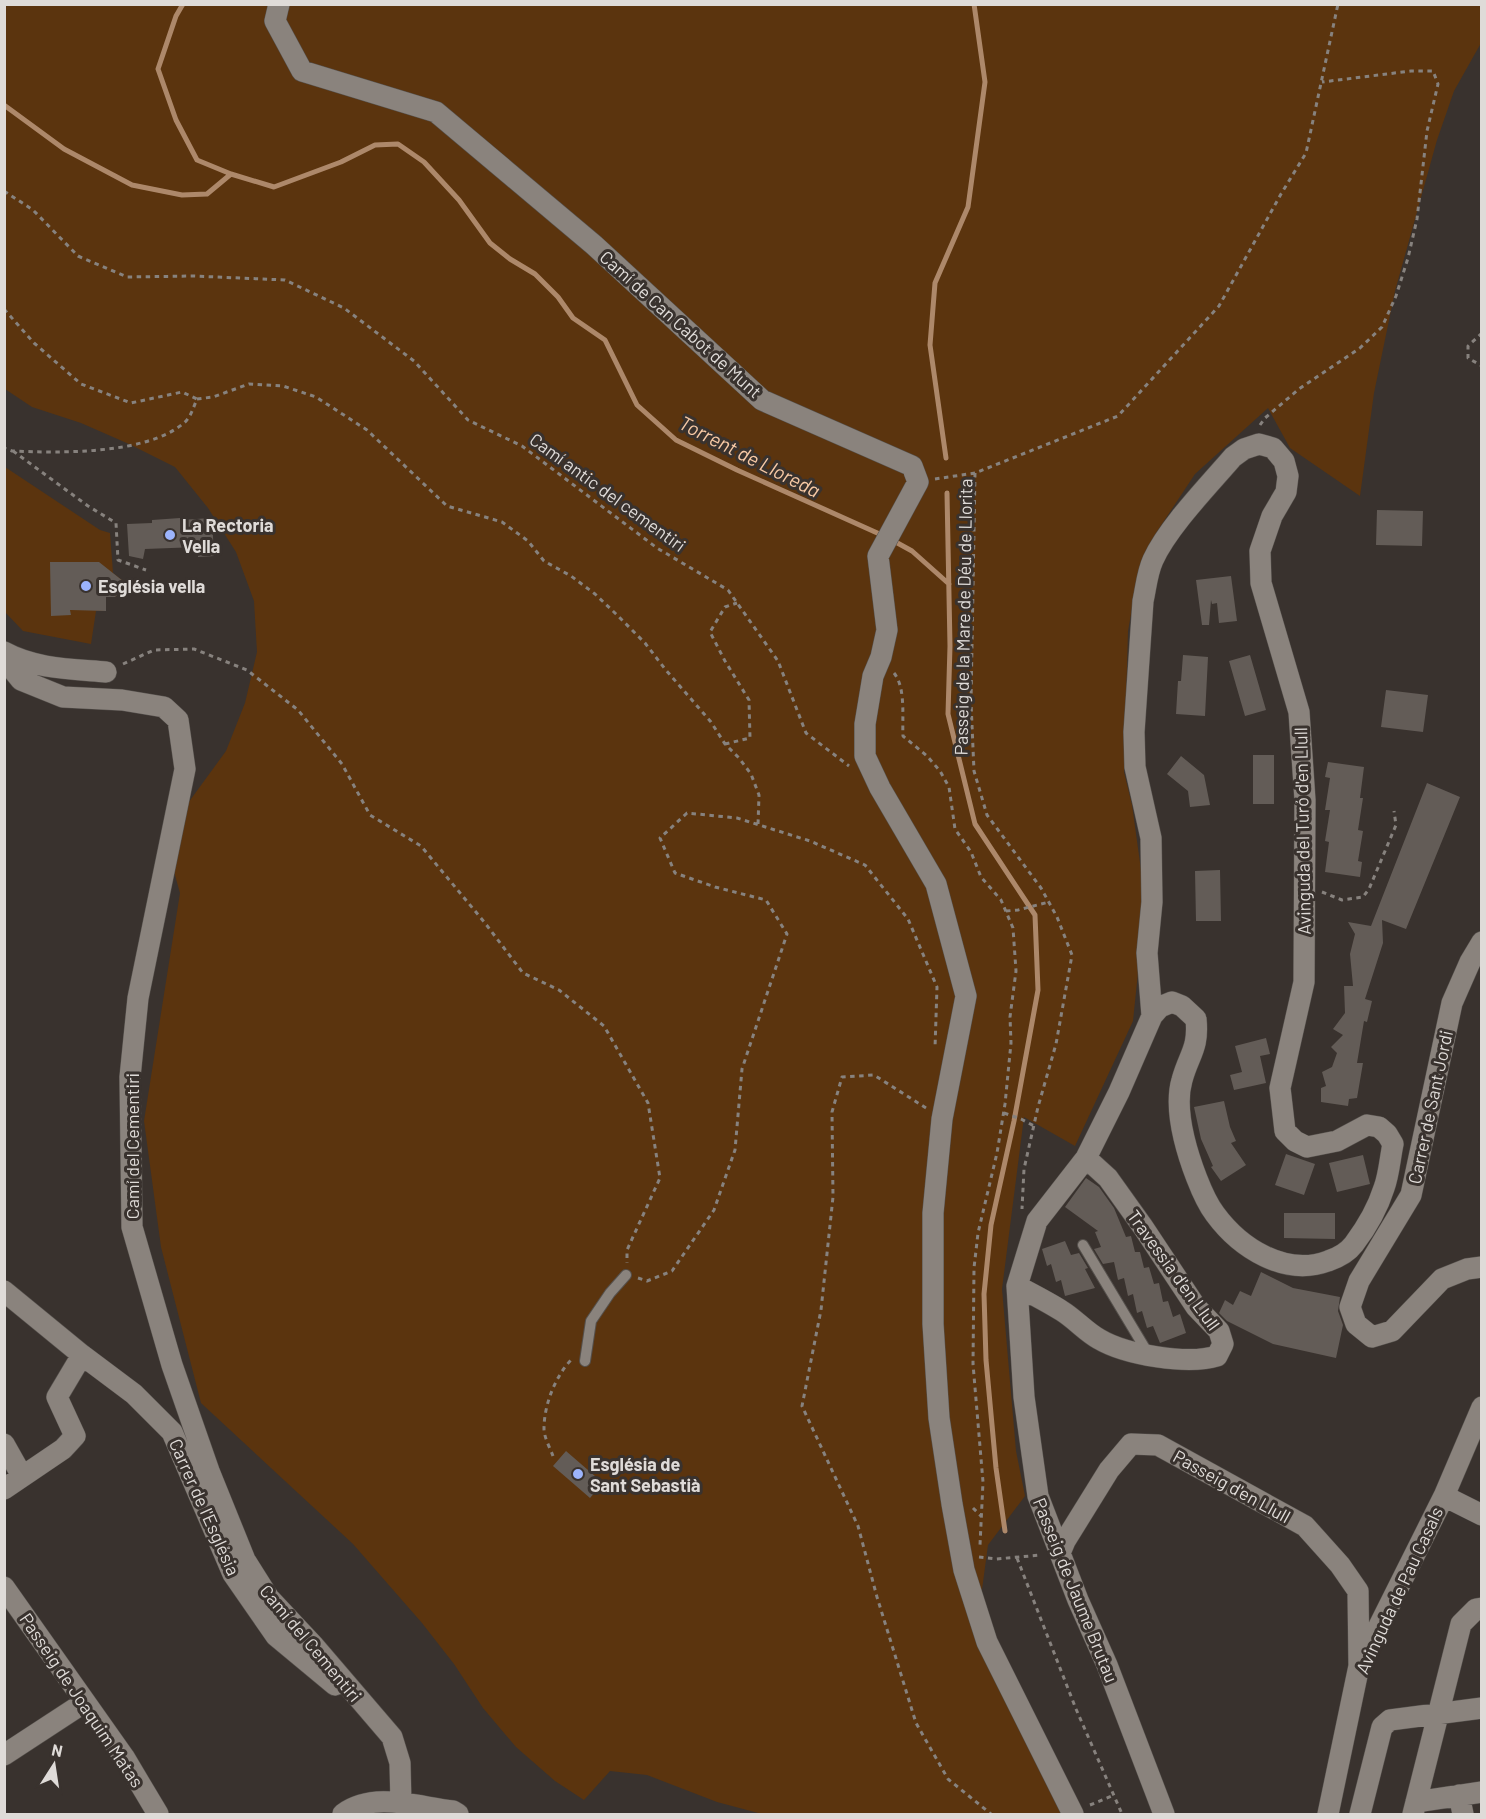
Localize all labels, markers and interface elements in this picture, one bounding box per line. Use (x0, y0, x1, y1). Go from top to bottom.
street label: Camí de Can Cabot de Munt (596, 246, 766, 402)
water label: Torrent de Lloreda (675, 410, 825, 502)
street label: Camí antic del cementiri (526, 428, 690, 556)
street label: Passeig de la Mare de Déu de Llorita (950, 478, 976, 756)
place label: La Rectoria Vella (182, 514, 274, 557)
marker: La Rectoria Vella (163, 528, 177, 542)
place label: Església vella (98, 575, 205, 597)
marker: Església vella (79, 579, 93, 593)
street label: Avinguda del Turó d'en Llull (1289, 727, 1315, 935)
street label: Carrer de Sant Jordi (1403, 1028, 1457, 1186)
street label: Camí del Cementiri (121, 1073, 143, 1219)
street label: Travessia d'en Llull (1123, 1205, 1225, 1335)
street label: Carrer de l'Església (165, 1435, 245, 1579)
street label: Passeig d'en Llull (1169, 1445, 1295, 1527)
place label: Església de Sant Sebastià (590, 1453, 701, 1496)
marker: Església de Sant Sebastià (571, 1467, 585, 1481)
street label: Passeig de Jaume Brutau (1029, 1494, 1123, 1686)
street label: Avinguda de Pau Casals (1351, 1503, 1447, 1677)
street label: Camí del Cementiri (256, 1580, 366, 1706)
street label: Passeig de Joaquim Matas (15, 1609, 149, 1791)
north arrow (24, 1735, 84, 1795)
text: N (50, 1739, 64, 1760)

